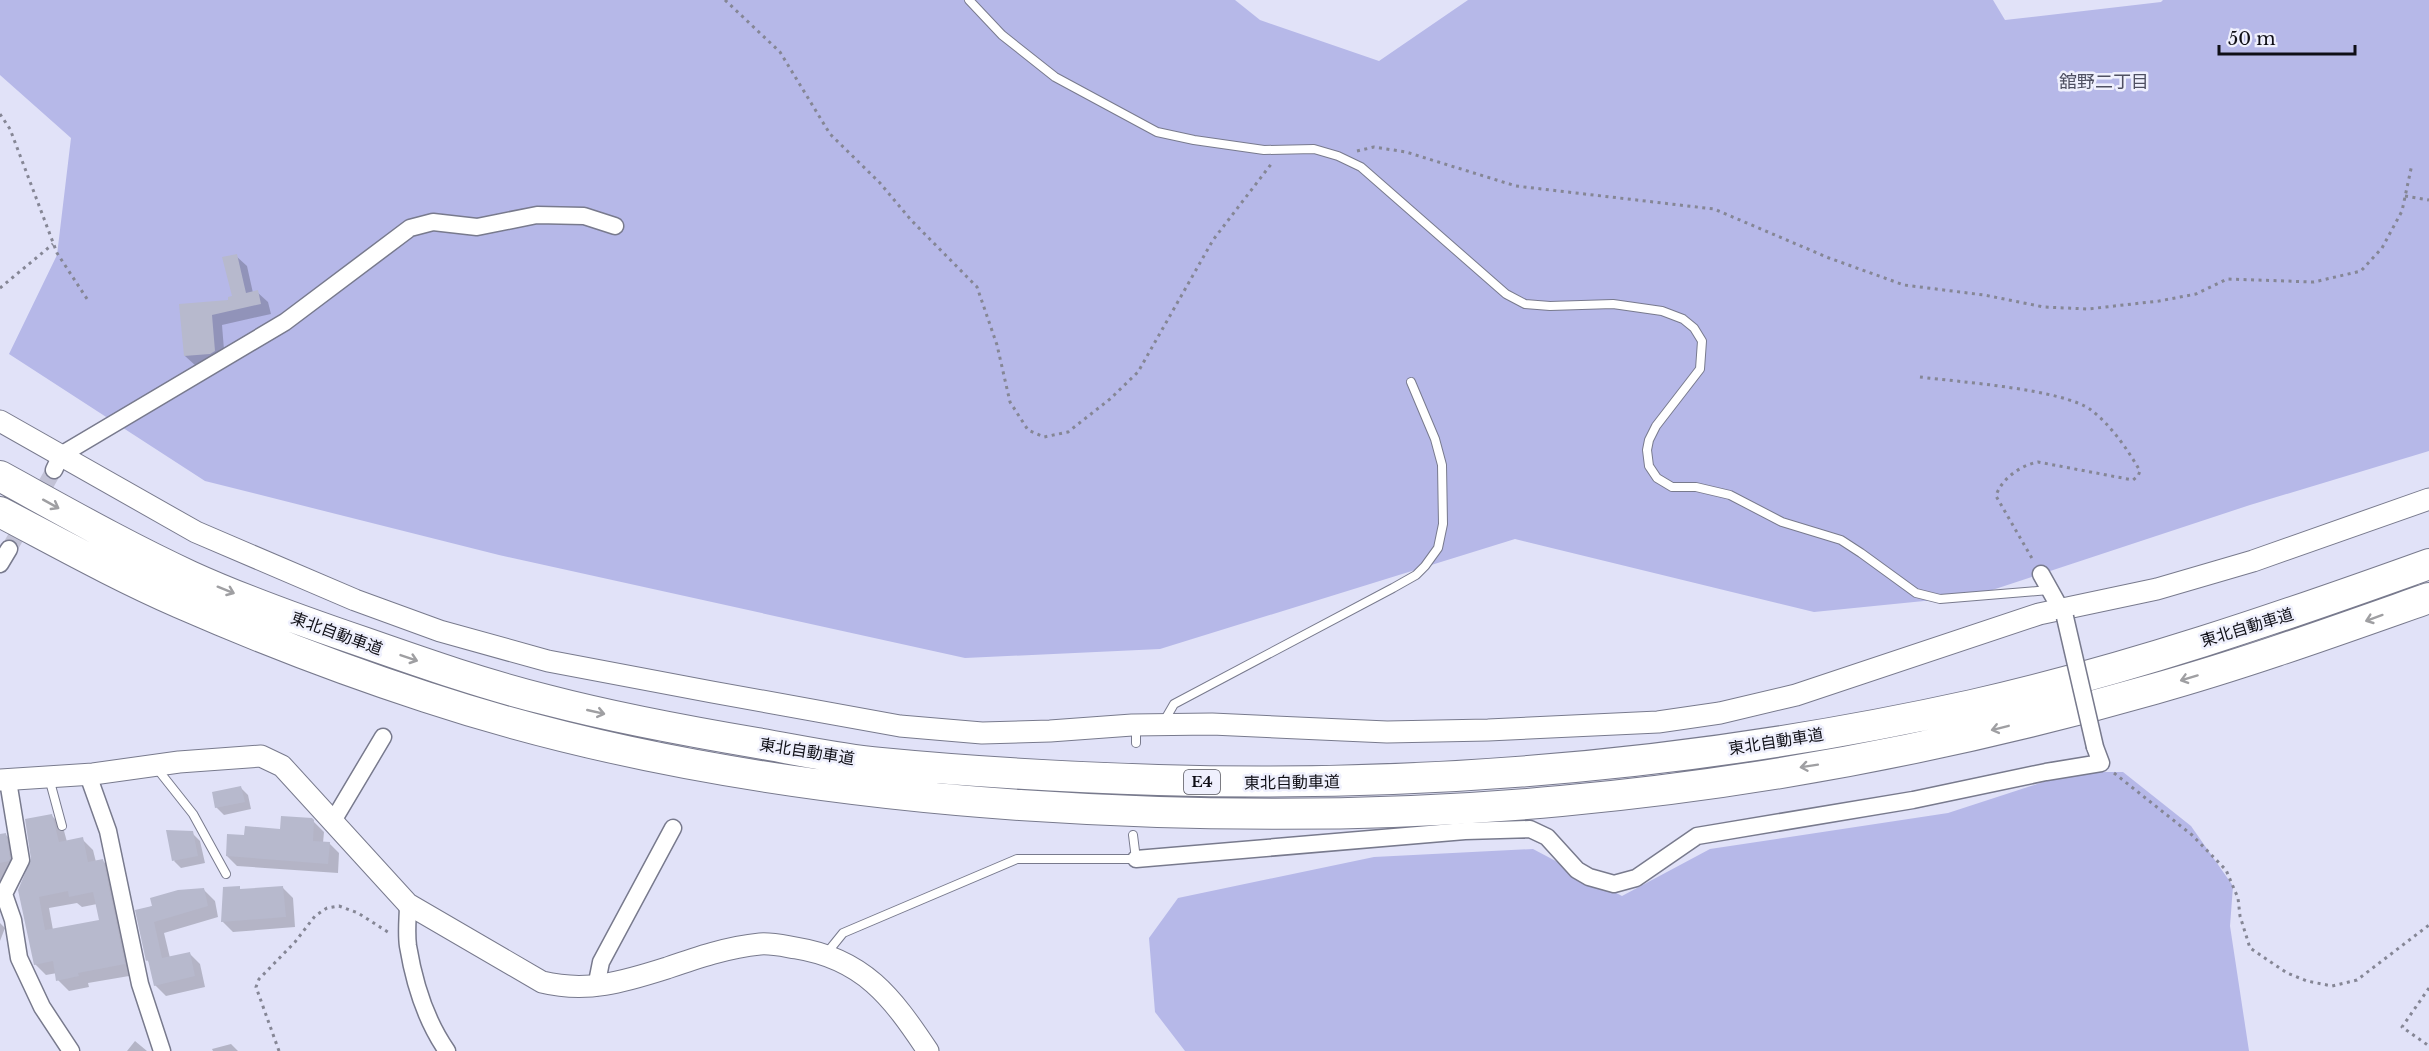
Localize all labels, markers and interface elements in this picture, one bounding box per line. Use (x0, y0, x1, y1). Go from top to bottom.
scale bar (2219, 18, 2356, 56)
text: 50 m (2228, 28, 2276, 50)
district label: 舘野二丁目 (2059, 71, 2149, 93)
one-way arrow (42, 498, 59, 510)
one-way arrow (216, 585, 235, 596)
street label: 東北自動車道 (2198, 603, 2296, 651)
street label: 東北自動車道 (288, 607, 386, 659)
one-way arrow (2365, 613, 2384, 624)
one-way arrow (399, 654, 418, 665)
one-way arrow (2180, 674, 2199, 685)
one-way arrow (587, 706, 606, 718)
one-way arrow (1991, 723, 2010, 735)
street label: 東北自動車道 (1727, 724, 1825, 758)
street label: 東北自動車道 (758, 734, 856, 768)
one-way arrow (1800, 761, 1819, 772)
road number: E4 (1184, 770, 1220, 794)
street label: 東北自動車道 (1244, 771, 1340, 793)

